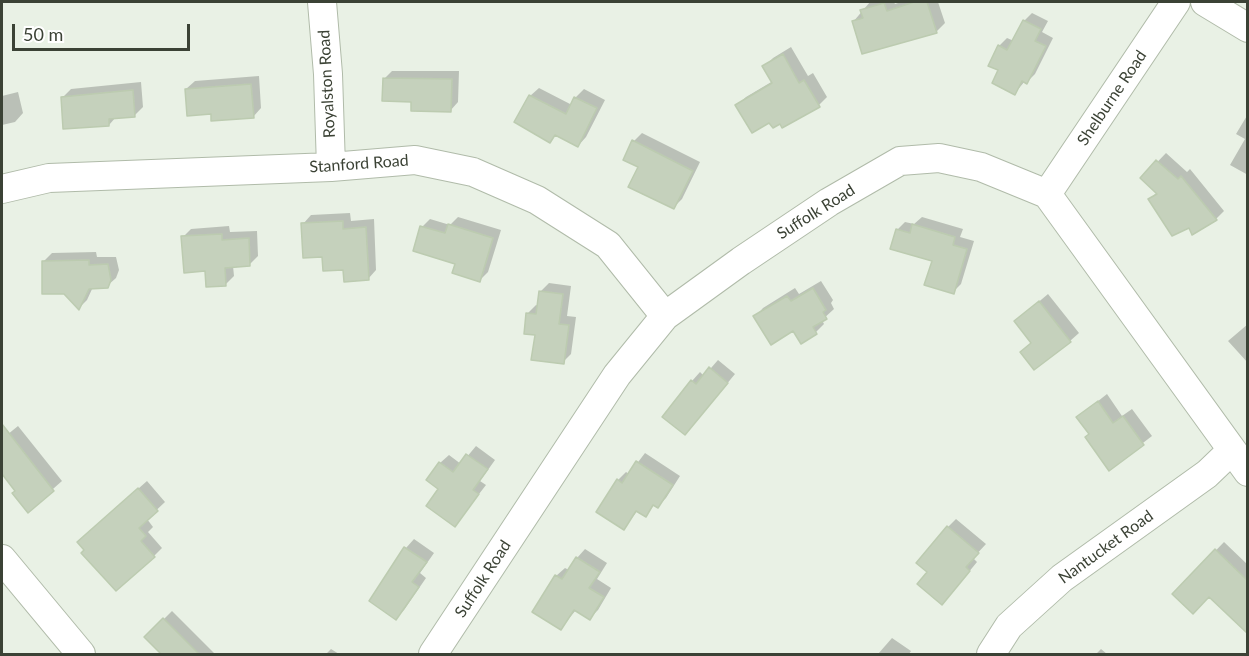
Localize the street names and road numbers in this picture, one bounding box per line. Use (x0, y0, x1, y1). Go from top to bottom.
street label: Royalston Road (315, 29, 339, 139)
street label: Shelburne Road (1073, 47, 1151, 149)
street label: Stanford Road (309, 151, 409, 177)
street label: Suffolk Road (773, 180, 859, 244)
street label: Nantucket Road (1055, 506, 1157, 588)
street label: Suffolk Road (451, 537, 515, 621)

